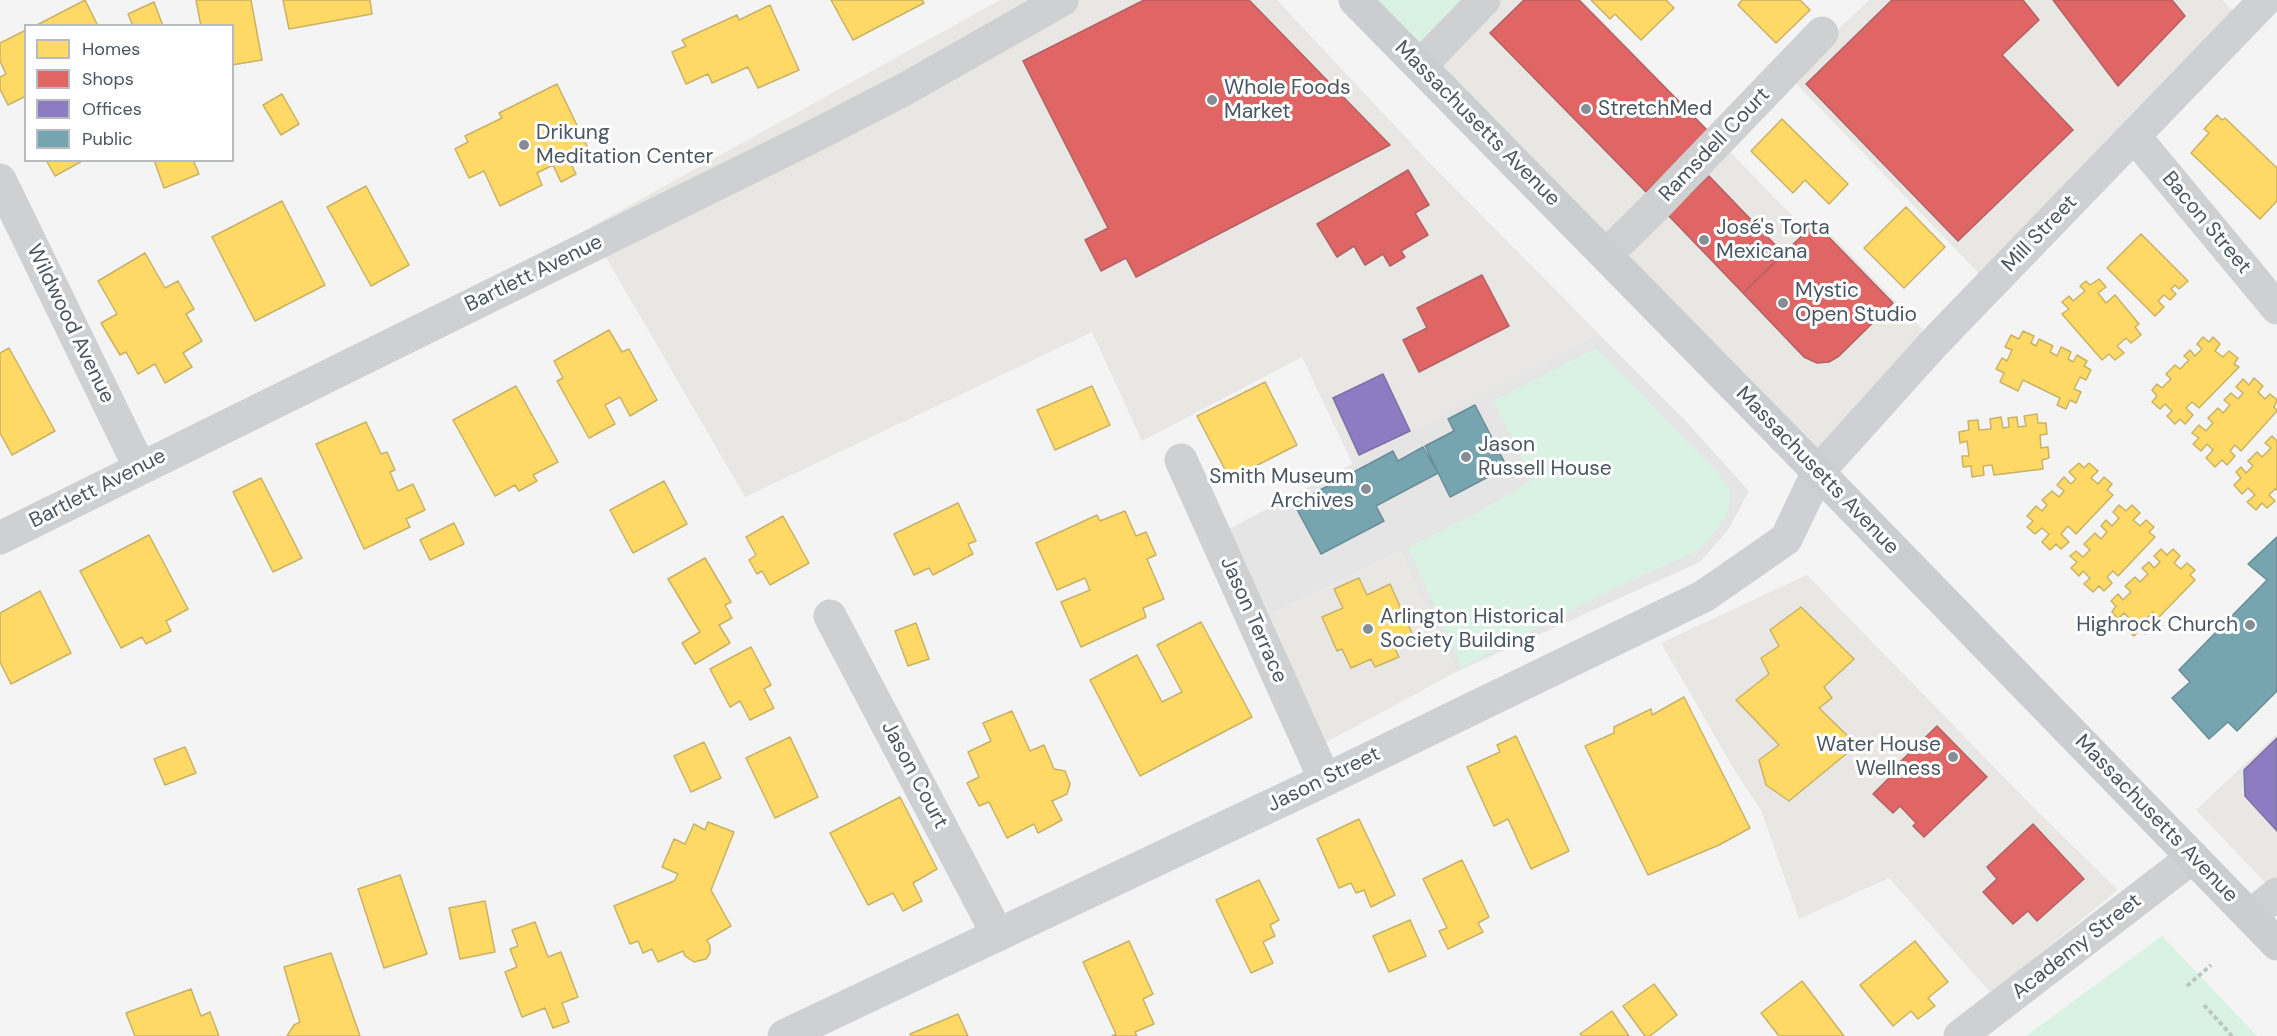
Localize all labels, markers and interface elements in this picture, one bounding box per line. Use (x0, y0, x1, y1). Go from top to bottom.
legend (24, 24, 234, 162)
street label: Massachusetts Avenue (1389, 36, 1565, 212)
text: Homes (82, 37, 140, 61)
text: Shops (82, 67, 134, 91)
place label: Whole Foods Market (1224, 75, 1350, 125)
street label: Ramsdell Court (1654, 83, 1776, 207)
marker: Whole Foods Market (1205, 93, 1219, 107)
place label: StretchMed (1598, 96, 1712, 122)
text: Offices (82, 97, 142, 121)
marker: StretchMed (1579, 102, 1593, 116)
place label: Drikung Meditation Center (536, 120, 713, 170)
text: Public (82, 127, 133, 151)
marker: Drikung Meditation Center (517, 138, 531, 152)
street label: Bacon Street (2156, 167, 2256, 279)
street label: Mill Street (1997, 190, 2083, 278)
place label: José's Torta Mexicana (1716, 215, 1830, 265)
street label: Bartlett Avenue (461, 230, 607, 318)
marker: José's Torta Mexicana (1697, 233, 1711, 247)
street label: Wildwood Avenue (21, 240, 119, 408)
place label: Mystic Open Studio (1795, 278, 1917, 328)
marker: Mystic Open Studio (1776, 296, 1790, 310)
street label: Massachusetts Avenue (1730, 382, 1904, 560)
place label: Jason Russell House (1478, 432, 1612, 482)
street label: Bartlett Avenue (26, 444, 170, 534)
marker: Jason Russell House (1459, 450, 1473, 464)
place label: Smith Museum Archives (1209, 464, 1354, 514)
marker: Smith Museum Archives (1359, 482, 1373, 496)
street label: Jason Terrace (1214, 553, 1292, 687)
place label: Arlington Historical Society Building (1380, 604, 1564, 654)
place label: Highrock Church (2076, 612, 2238, 638)
marker: Highrock Church (2243, 618, 2257, 632)
marker: Arlington Historical Society Building (1361, 622, 1375, 636)
street label: Jason Court (875, 717, 953, 833)
street label: Massachusetts Avenue (2069, 730, 2243, 908)
place label: Water House Wellness (1816, 732, 1941, 782)
street label: Jason Street (1264, 742, 1384, 818)
marker: Water House Wellness (1946, 750, 1960, 764)
street label: Academy Street (2007, 889, 2147, 1005)

